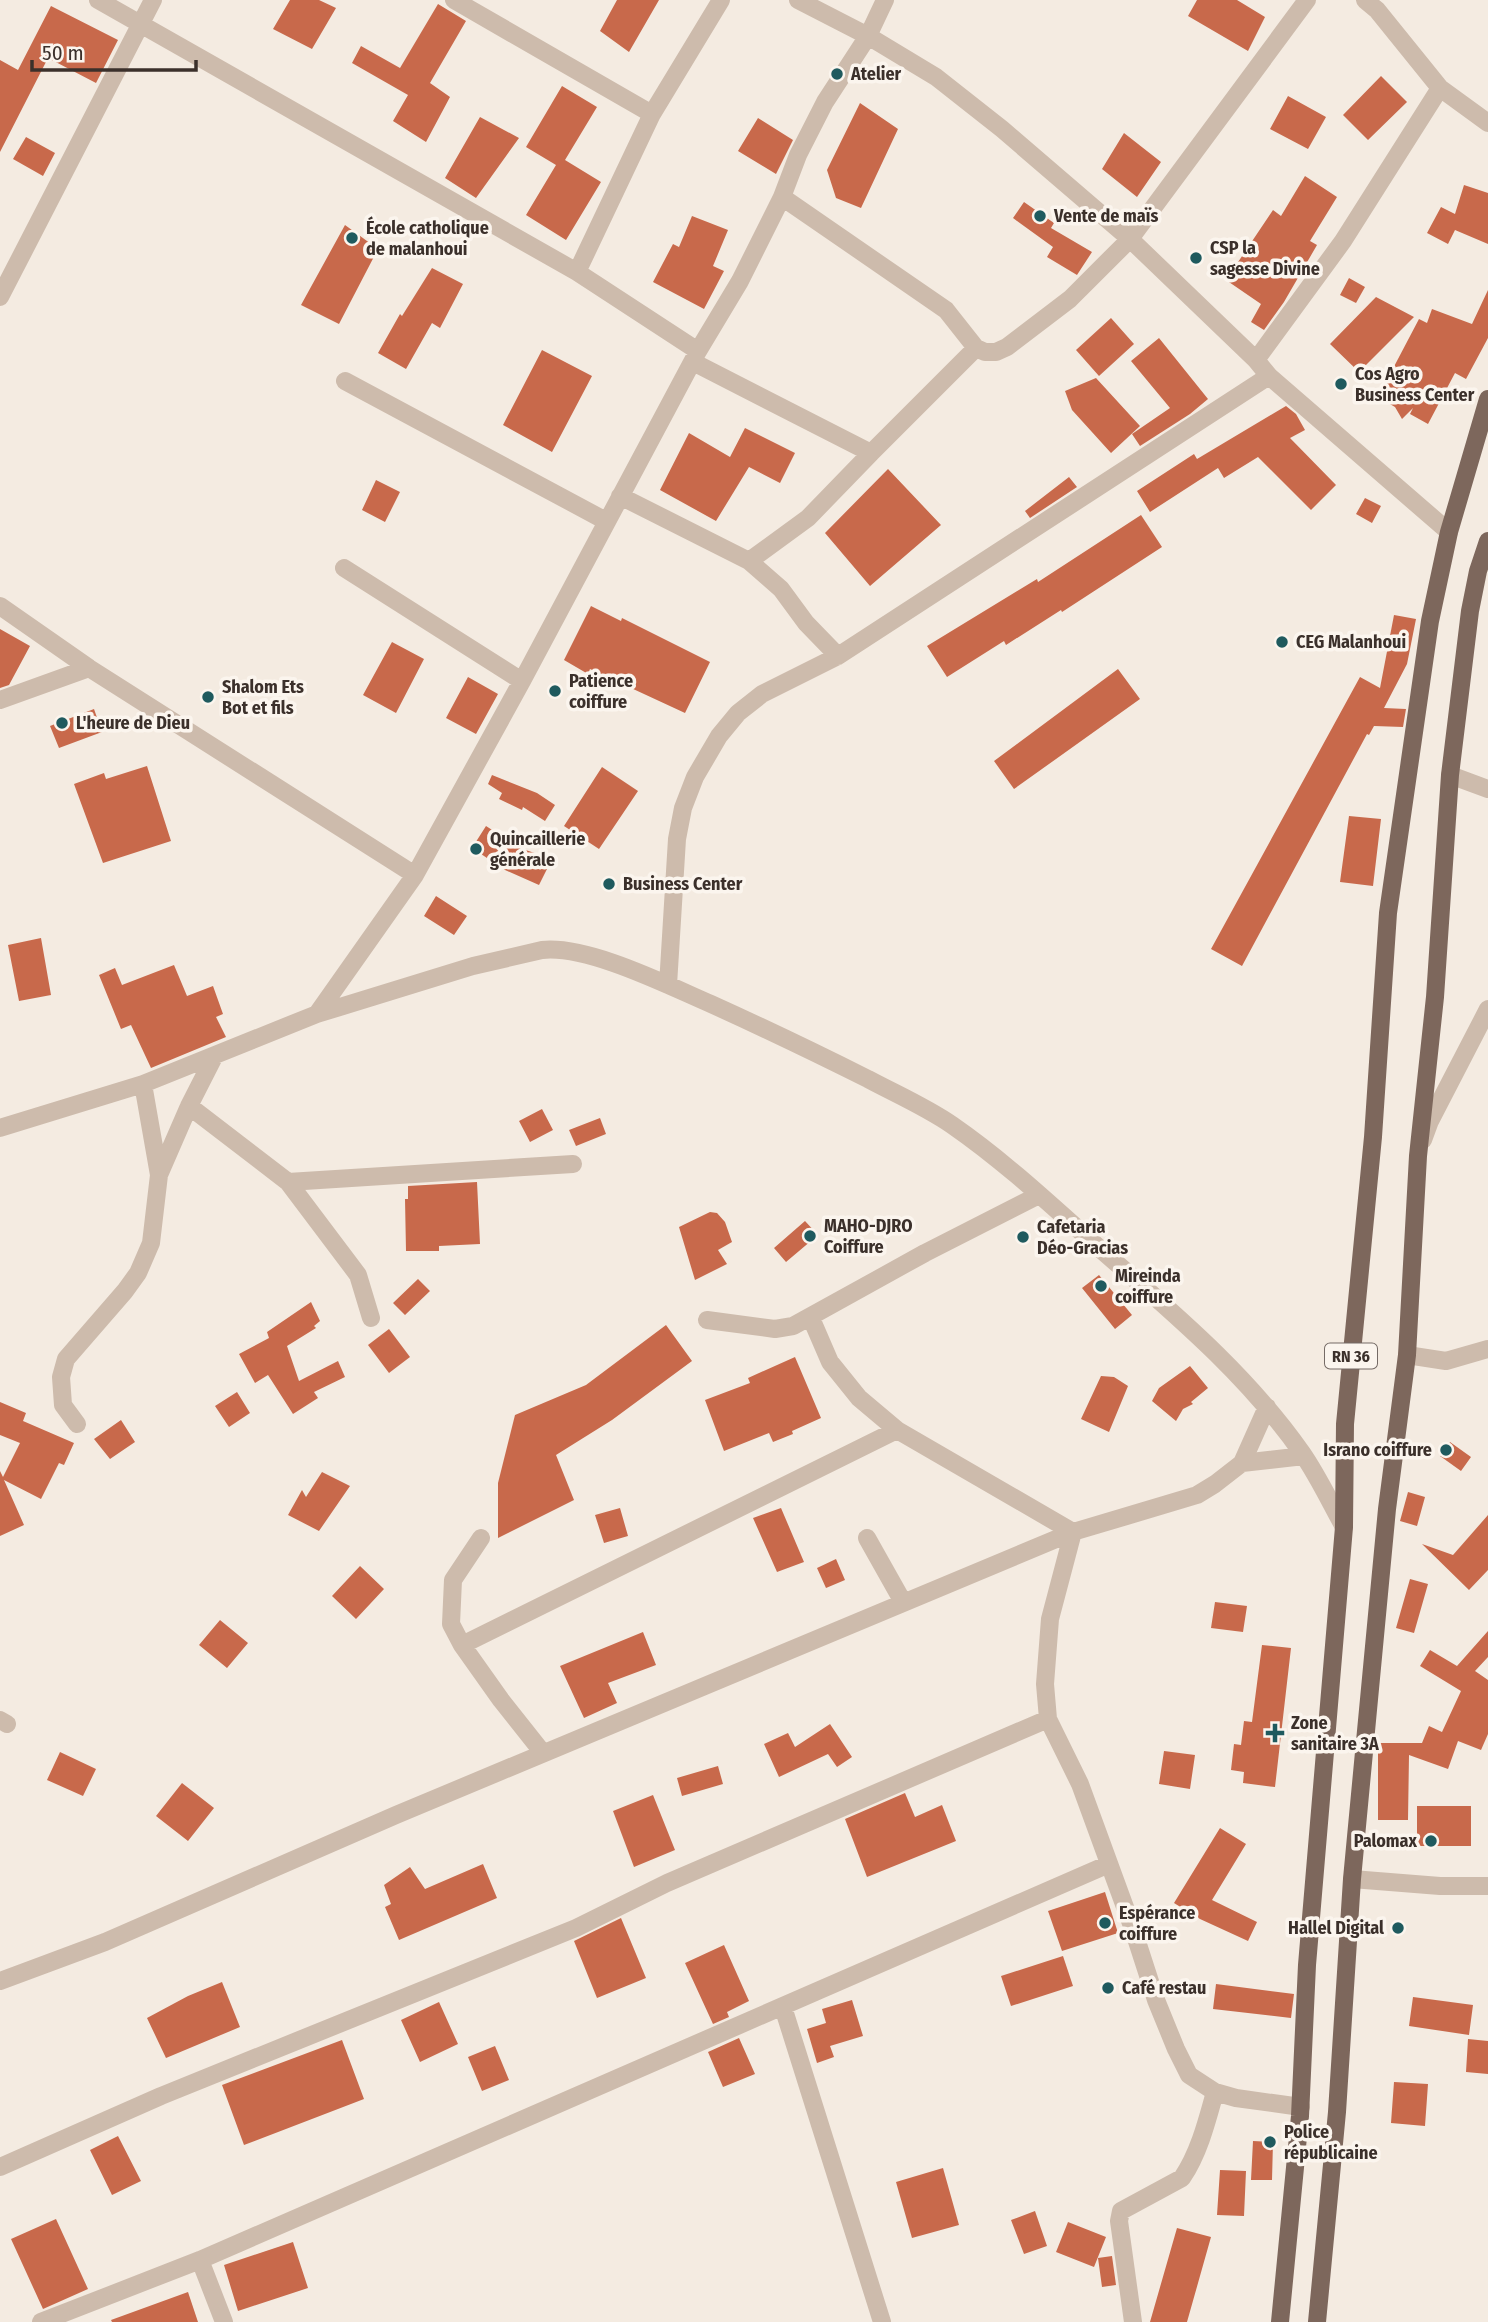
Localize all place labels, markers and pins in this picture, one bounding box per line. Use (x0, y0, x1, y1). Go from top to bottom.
place label: Atelier (850, 63, 902, 85)
marker: Atelier (829, 66, 845, 82)
place label: Vente de maïs (1053, 205, 1158, 227)
marker: Vente de maïs (1032, 208, 1048, 224)
place label: École catholique de malanhoui (366, 216, 489, 260)
marker: École catholique de malanhoui (344, 230, 360, 246)
place label: CSP la sagesse Divine (1210, 237, 1320, 280)
marker: CSP la sagesse Divine (1188, 250, 1204, 266)
place label: Cos Agro Business Center (1355, 363, 1475, 406)
marker: Cos Agro Business Center (1333, 376, 1349, 392)
place label: CEG Malanhoui (1296, 631, 1406, 653)
marker: CEG Malanhoui (1274, 634, 1290, 650)
place label: Patience coiffure (569, 670, 633, 713)
place label: Shalom Ets Bot et fils (222, 676, 304, 719)
marker: Patience coiffure (547, 683, 563, 699)
marker: Shalom Ets Bot et fils (200, 689, 216, 705)
place label: L'heure de Dieu (76, 712, 190, 734)
marker: L'heure de Dieu (54, 715, 70, 731)
place label: Quincaillerie générale (490, 828, 585, 871)
marker: Quincaillerie générale (468, 841, 484, 857)
place label: Business Center (623, 873, 743, 895)
marker: Business Center (601, 876, 617, 892)
place label: MAHO-DJRO Coiffure (824, 1215, 913, 1258)
place label: Cafetaria Déo-Gracias (1037, 1216, 1128, 1259)
marker: MAHO-DJRO Coiffure (802, 1228, 818, 1244)
marker: Cafetaria Déo-Gracias (1015, 1229, 1031, 1245)
place label: Mireinda coiffure (1115, 1265, 1181, 1308)
marker: Mireinda coiffure (1093, 1278, 1109, 1294)
place label: Israno coiffure (1323, 1439, 1432, 1461)
marker: Israno coiffure (1438, 1442, 1454, 1458)
place label: Zone sanitaire 3A (1291, 1712, 1379, 1755)
marker: Zone sanitaire 3A (1265, 1723, 1285, 1743)
place label: Palomax (1354, 1830, 1418, 1852)
marker: Palomax (1423, 1833, 1439, 1849)
place label: Espérance coiffure (1119, 1902, 1195, 1945)
marker: Espérance coiffure (1097, 1915, 1113, 1931)
place label: Hallel Digital (1288, 1917, 1384, 1939)
marker: Hallel Digital (1390, 1920, 1406, 1936)
place label: Café restau (1122, 1977, 1206, 1999)
marker: Café restau (1100, 1980, 1116, 1996)
place label: Police républicaine (1284, 2121, 1378, 2164)
marker: Police républicaine (1262, 2134, 1278, 2150)

